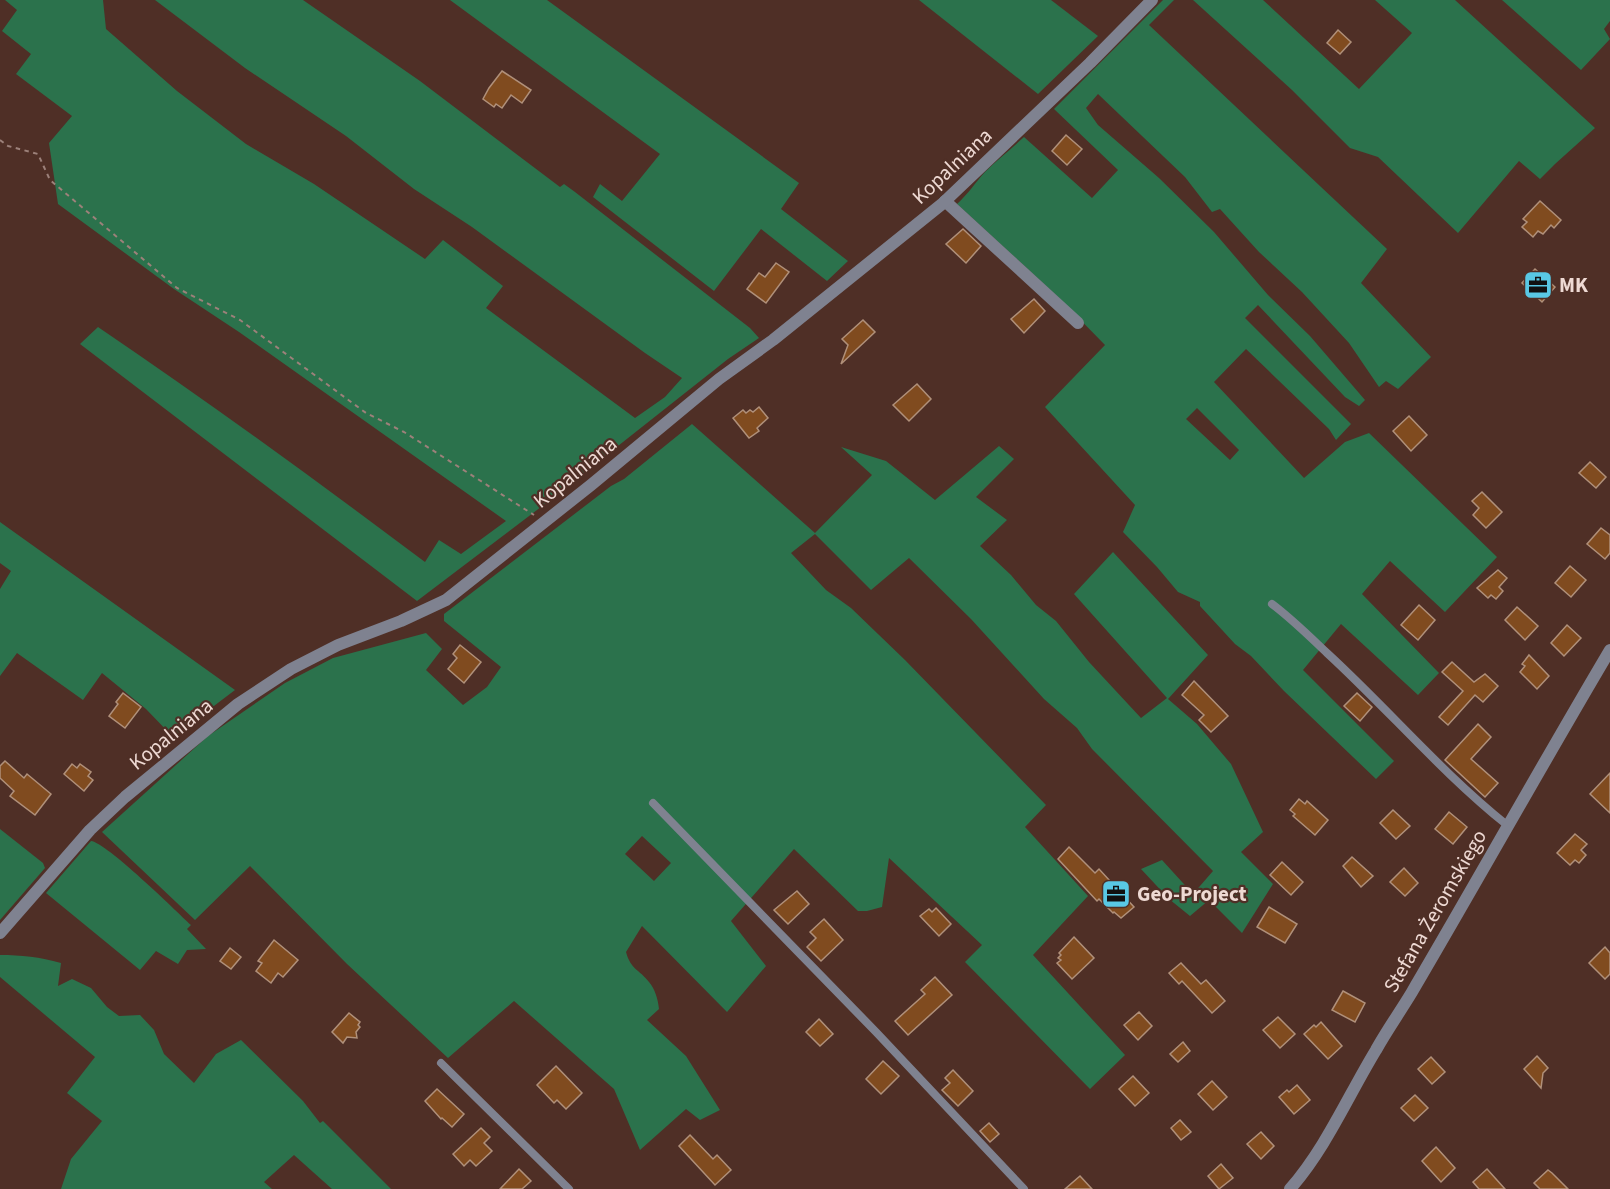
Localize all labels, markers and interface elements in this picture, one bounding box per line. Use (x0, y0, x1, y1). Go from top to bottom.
street label: Kopalniana (905, 121, 999, 211)
office icon: MK (1522, 269, 1554, 301)
place label: MK (1559, 270, 1589, 300)
street label: Kopalniana (527, 429, 623, 515)
street label: Kopalniana (123, 691, 219, 777)
street label: Stefana Żeromskiego (1376, 824, 1494, 998)
office icon: Geo-Project (1100, 878, 1132, 910)
place label: Geo-Project (1137, 879, 1247, 909)

